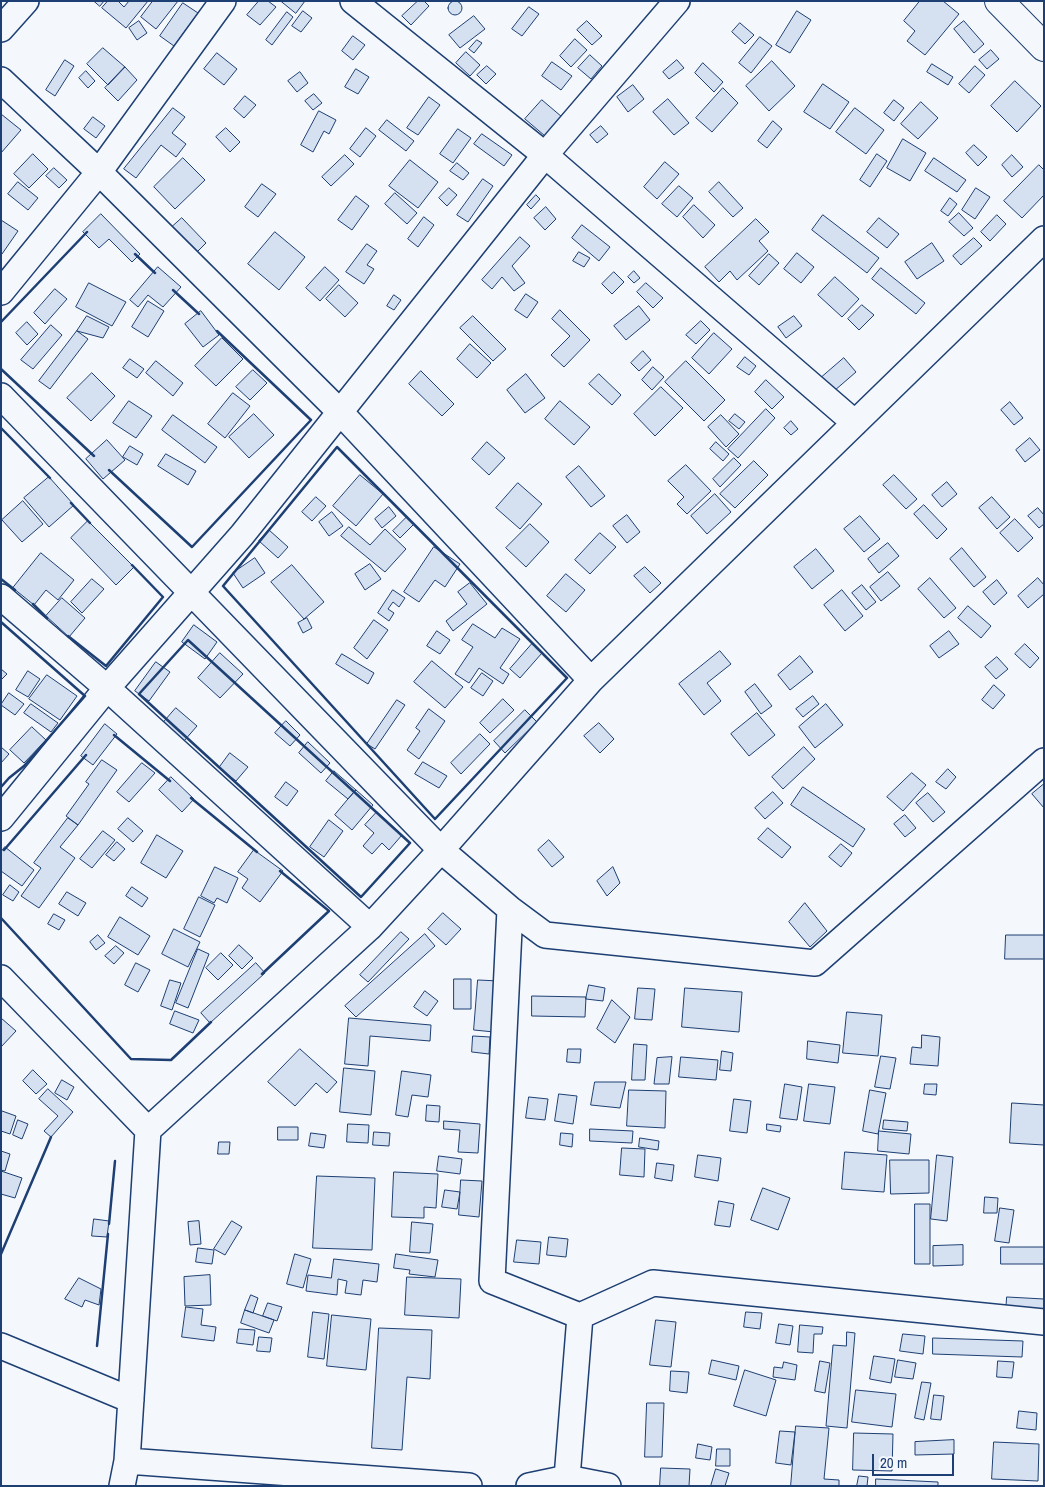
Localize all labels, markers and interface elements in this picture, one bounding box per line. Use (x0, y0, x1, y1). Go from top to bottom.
scale bar (875, 1444, 958, 1476)
text: 20 m (880, 1452, 907, 1473)

